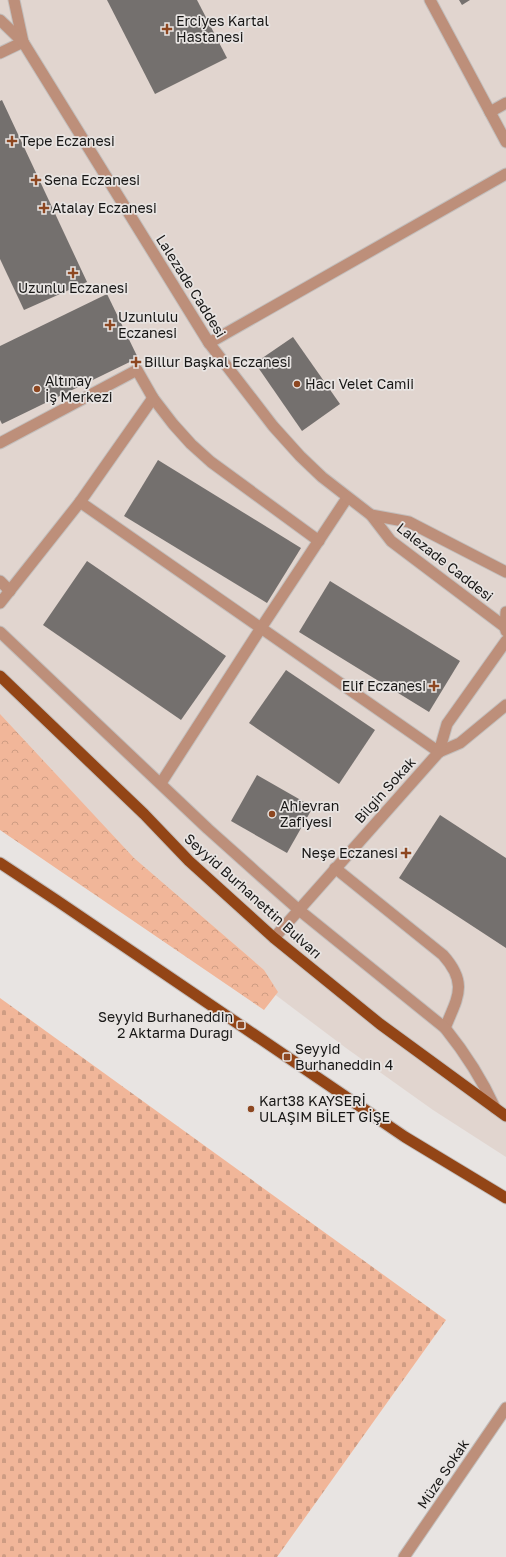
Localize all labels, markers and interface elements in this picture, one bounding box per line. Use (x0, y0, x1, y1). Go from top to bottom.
place label: Erciyes Kartal Hastanesi (176, 12, 269, 45)
marker: Erciyes Kartal Hastanesi (161, 23, 173, 35)
place label: Tepe Eczanesi (20, 132, 115, 149)
marker: Tepe Eczanesi (7, 136, 17, 146)
place label: Sena Eczanesi (44, 171, 140, 188)
marker: Sena Eczanesi (31, 175, 41, 185)
place label: Atalay Eczanesi (52, 199, 157, 216)
marker: Atalay Eczanesi (39, 203, 49, 213)
street label: Lalezade Caddesi (153, 231, 230, 340)
marker: Uzunlu Eczanesi (68, 268, 78, 278)
place label: Uzunlu Eczanesi (18, 279, 128, 296)
place label: Uzunlulu Eczanesi (118, 308, 178, 341)
marker: Uzunlulu Eczanesi (105, 320, 115, 330)
place label: Billur Başkal Eczanesi (144, 353, 291, 370)
marker: Billur Başkal Eczanesi (131, 357, 141, 367)
place label: Altınay İş Merkezi (45, 372, 113, 405)
place label: Hacı Velet Camii (305, 375, 414, 392)
marker: Hacı Velet Camii (292, 379, 302, 389)
marker: Altınay İş Merkezi (32, 384, 42, 394)
street label: Lalezade Caddesi (394, 519, 497, 605)
place label: Elif Eczanesi (342, 677, 426, 694)
marker: Elif Eczanesi (429, 681, 439, 691)
street label: Bilgin Sokak (351, 753, 419, 826)
place label: Ahievran Zafiyesi (280, 797, 339, 830)
marker: Ahievran Zafiyesi (267, 809, 277, 819)
street label: Seyyid Burhanettin Bulvarı (181, 829, 325, 962)
place label: Neşe Eczanesi (301, 844, 398, 861)
marker: Neşe Eczanesi (401, 848, 411, 858)
place label: Seyyid Burhaneddin 2 Aktarma Durağı (98, 1008, 233, 1041)
marker: Seyyid Burhaneddin 2 Aktarma Durağı (236, 1020, 246, 1030)
place label: Seyyid Burhaneddin 4 (295, 1040, 393, 1073)
marker: Seyyid Burhaneddin 4 (282, 1052, 292, 1062)
place label: Kart38 KAYSERİ ULAŞIM BİLET GİŞE (259, 1092, 390, 1125)
marker: Kart38 KAYSERİ ULAŞIM BİLET GİŞE (246, 1104, 256, 1114)
street label: Müze Sokak (413, 1436, 472, 1512)

